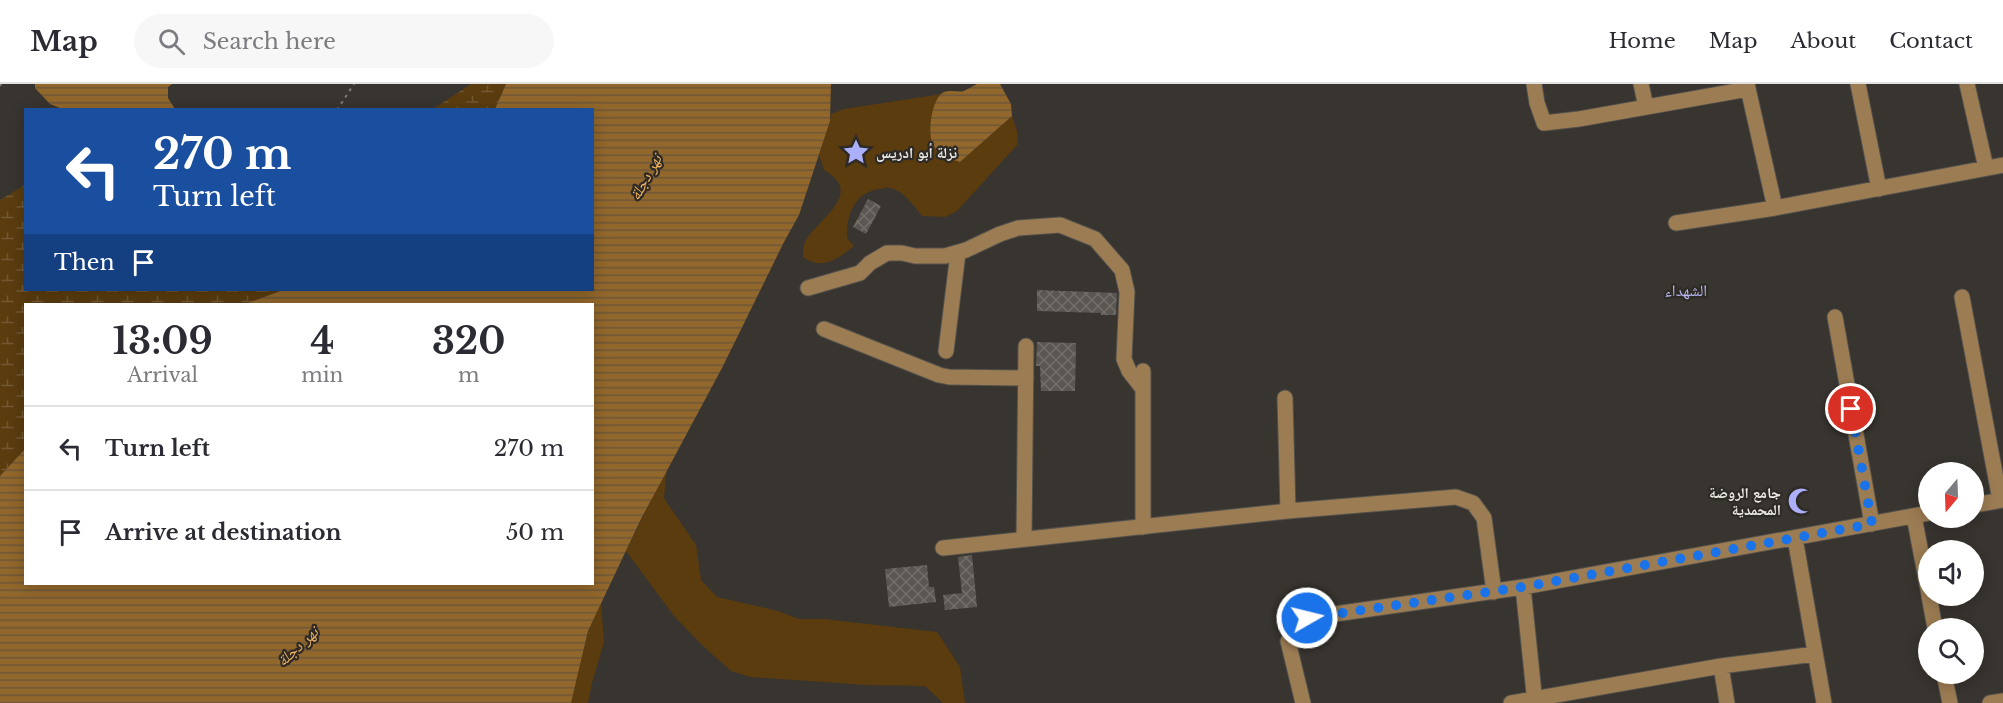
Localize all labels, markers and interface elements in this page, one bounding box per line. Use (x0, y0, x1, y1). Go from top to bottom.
search box (134, 14, 554, 68)
text: Map (30, 24, 98, 59)
icon: search (155, 25, 188, 58)
text: Search here (203, 28, 336, 55)
text: Home (1609, 28, 1676, 54)
text: Map (1709, 28, 1757, 54)
text: About (1790, 28, 1856, 54)
text: Contact (1889, 28, 1973, 54)
text: 270 m (153, 128, 291, 180)
icon: left (54, 132, 132, 210)
place icon: نزلة أبو ادريس (841, 137, 871, 167)
place label: نزلة أبو ادريس (876, 143, 957, 162)
water label: نهر دجلة (624, 148, 667, 203)
text: Turn left (153, 180, 276, 213)
icon: arrive (127, 246, 160, 279)
text: Then (54, 249, 115, 276)
district label: الشهداء (1665, 280, 1707, 300)
text: 13:09 (113, 319, 213, 364)
text: 4 (310, 319, 334, 364)
text: 320 (432, 319, 505, 364)
text: Arrival (127, 363, 198, 387)
text: min (301, 363, 343, 387)
text: m (458, 363, 479, 387)
pin (1825, 383, 1876, 434)
icon: arrive (1834, 392, 1867, 425)
icon: left (54, 432, 87, 465)
text: Turn left (105, 435, 210, 462)
text: 270 m (494, 435, 564, 462)
north arrow (1918, 462, 1984, 528)
map controls (1918, 462, 1984, 684)
place label: جامع الروضة المحمدية (1709, 483, 1781, 519)
mosque icon: جامع الروضة المحمدية (1786, 486, 1816, 516)
icon: arrive (54, 516, 87, 549)
text: Arrive at destination (105, 519, 342, 546)
text: 50 m (506, 519, 564, 546)
button: sound (1918, 540, 1984, 606)
position arrow (1275, 586, 1339, 650)
button: search (1918, 618, 1984, 684)
water label: نهر دجلة (272, 620, 324, 670)

